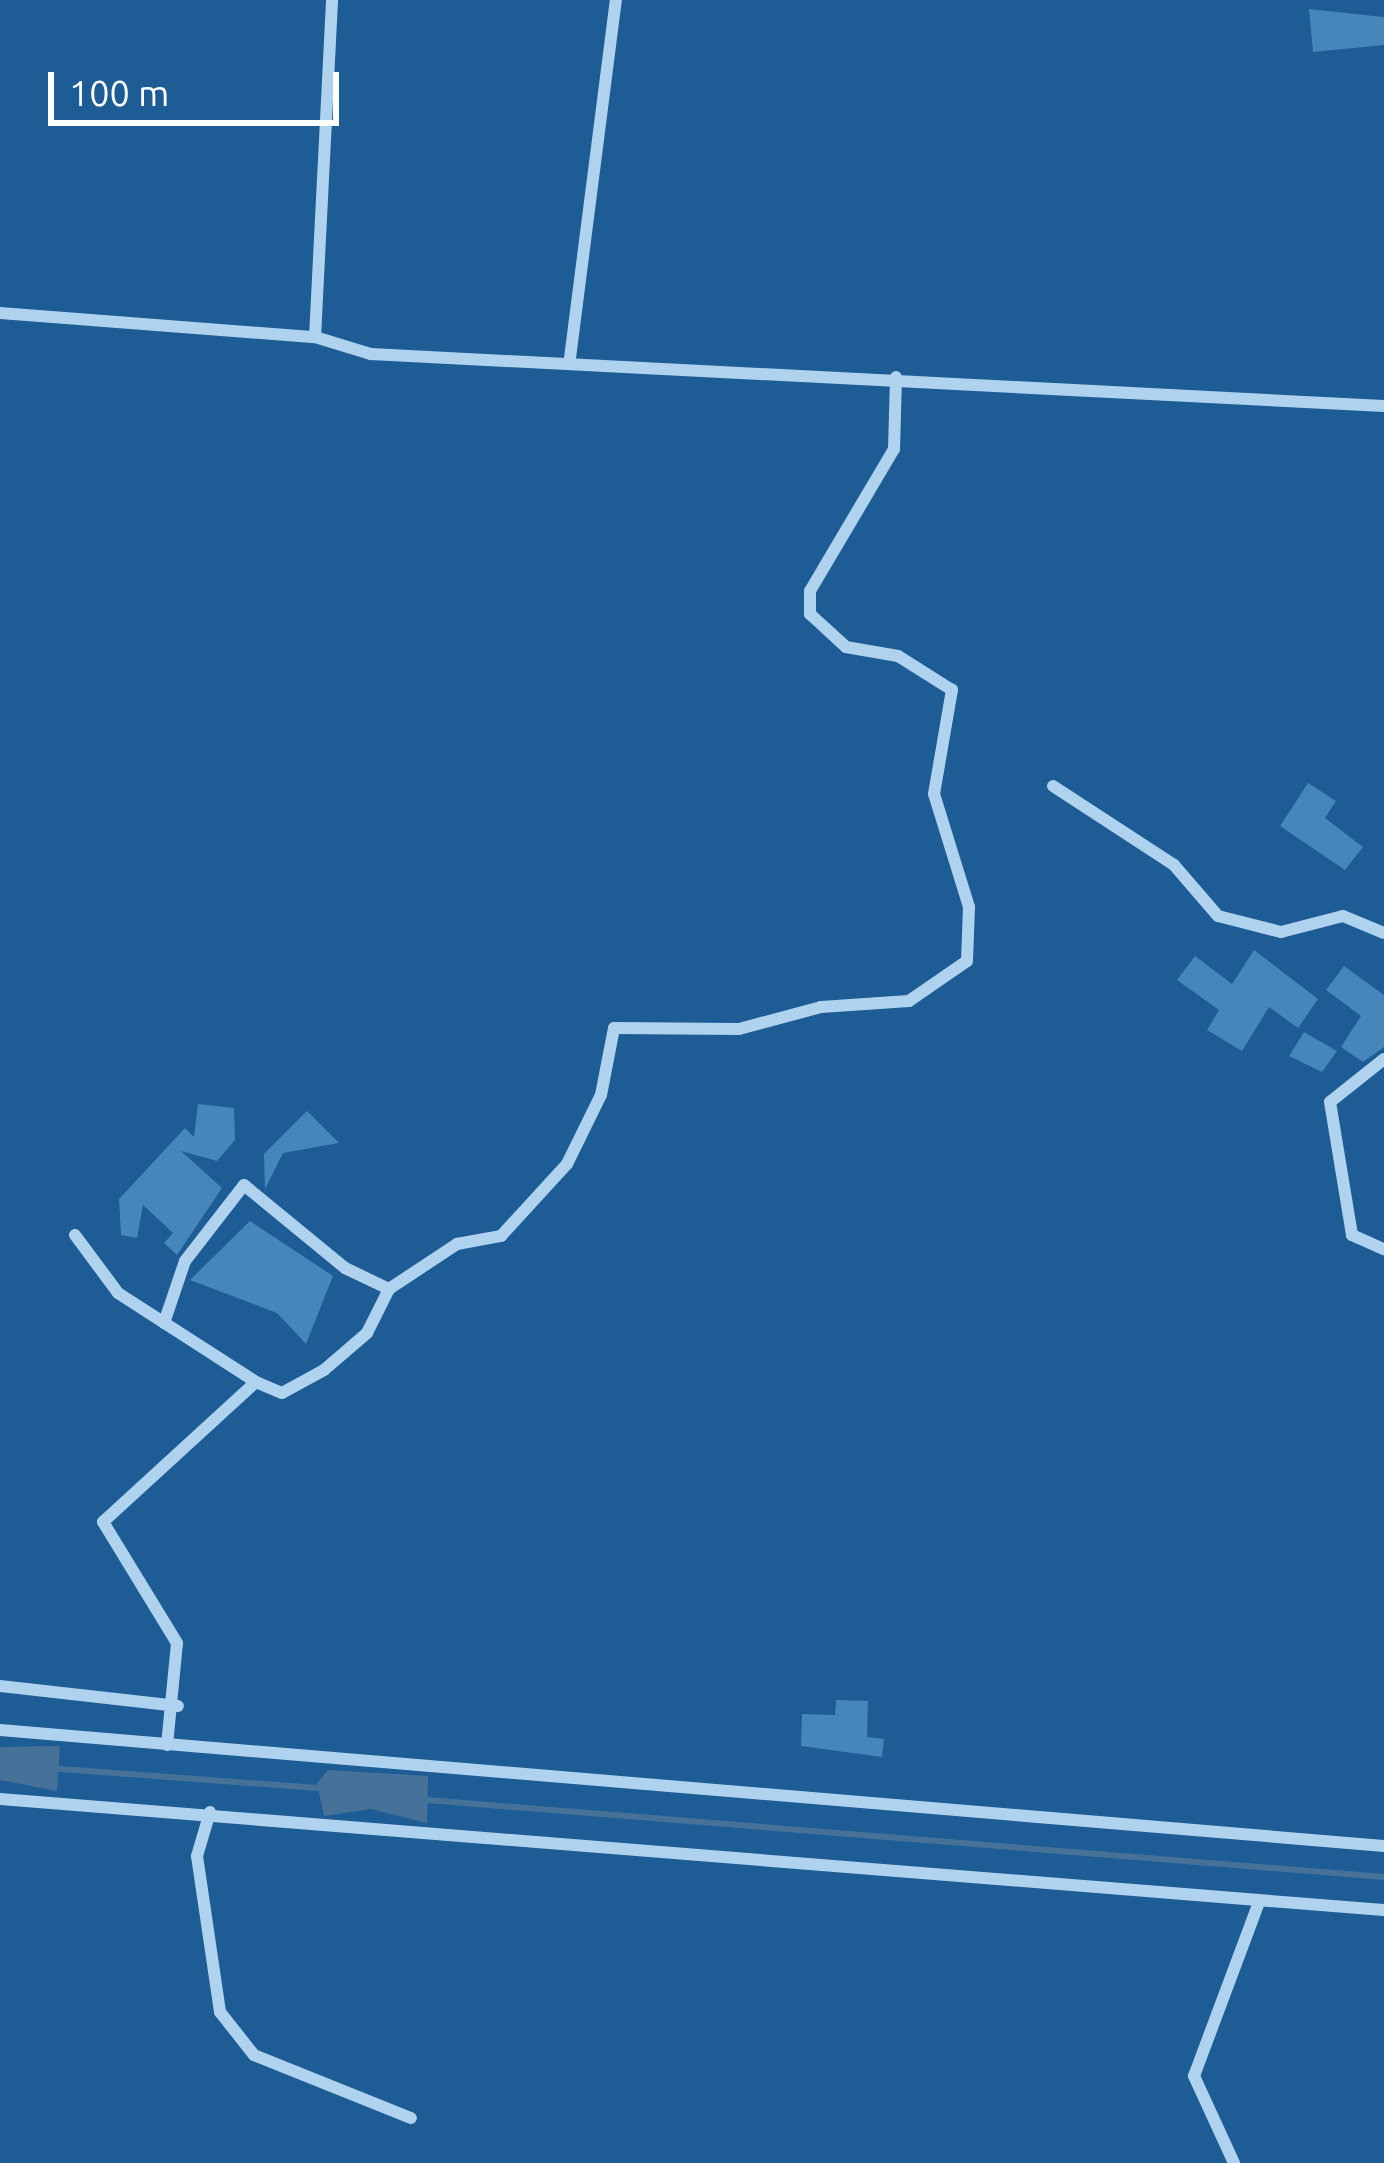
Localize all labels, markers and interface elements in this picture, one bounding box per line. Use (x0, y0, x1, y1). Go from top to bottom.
scale bar (54, 48, 345, 122)
text: 100 m (69, 72, 169, 113)

